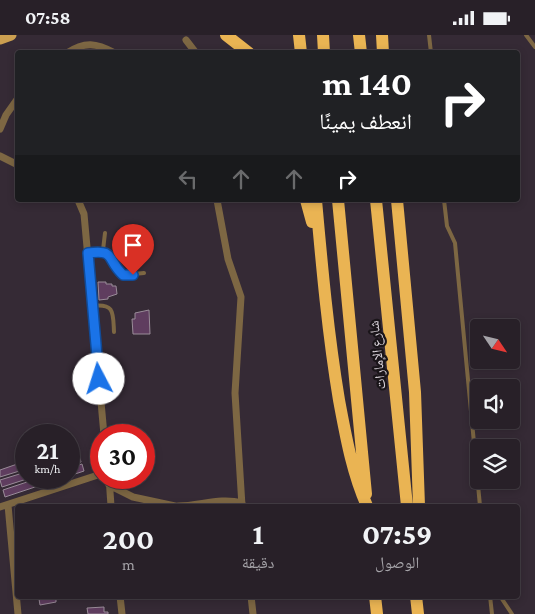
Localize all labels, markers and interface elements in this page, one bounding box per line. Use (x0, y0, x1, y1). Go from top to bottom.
text: 07:58 (25, 7, 71, 28)
text: 140 m (322, 64, 412, 103)
icon: right (430, 70, 495, 135)
text: انعطف يمينًا (319, 109, 412, 134)
icon: left (174, 165, 202, 193)
icon: ahead (227, 165, 255, 193)
icon: ahead (280, 165, 308, 193)
icon: right (333, 165, 361, 193)
pin (112, 224, 154, 275)
icon: arrive (119, 231, 147, 259)
street label: شارع الإمارات (365, 319, 391, 390)
north arrow (470, 319, 520, 369)
map controls (470, 319, 520, 489)
position arrow (72, 352, 124, 404)
button: sound (470, 379, 520, 429)
speed limit sign: 30 (90, 424, 155, 489)
text: 21 (36, 437, 59, 464)
button: layers (470, 439, 520, 489)
text: km/h (35, 462, 60, 476)
text: 1 (252, 517, 264, 550)
text: 07:59 (362, 517, 432, 550)
text: 200 (103, 522, 154, 555)
text: دقيقة (242, 554, 274, 571)
text: الوصول (375, 554, 419, 571)
text: m (122, 556, 135, 573)

